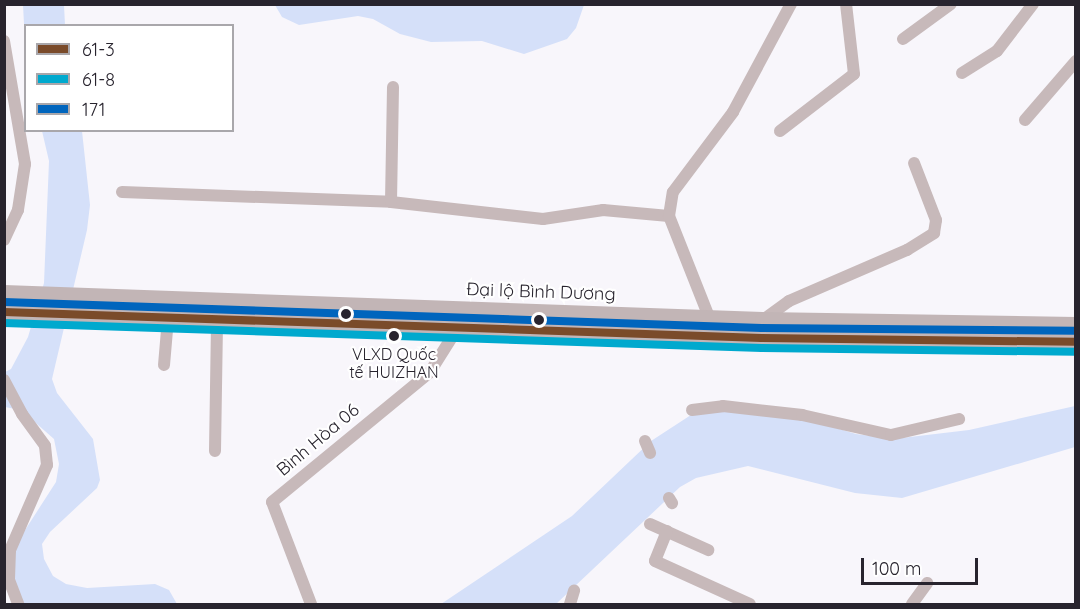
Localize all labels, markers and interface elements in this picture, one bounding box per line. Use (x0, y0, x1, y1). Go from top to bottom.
legend (24, 24, 234, 132)
text: 61-3 (82, 38, 115, 61)
text: 61-8 (82, 68, 115, 91)
text: 171 (82, 98, 105, 121)
street label: Đại lộ Bình Dương (466, 279, 616, 305)
unlabelled marker (340, 308, 352, 320)
unlabelled marker (533, 314, 545, 326)
marker: VLXD Quốc tế HUIZHAN (388, 330, 400, 342)
place label: VLXD Quốc tế HUIZHAN (349, 344, 439, 382)
street label: Bình Hòa 06 (272, 399, 364, 481)
scale bar (864, 546, 981, 584)
text: 100 m (872, 557, 921, 580)

